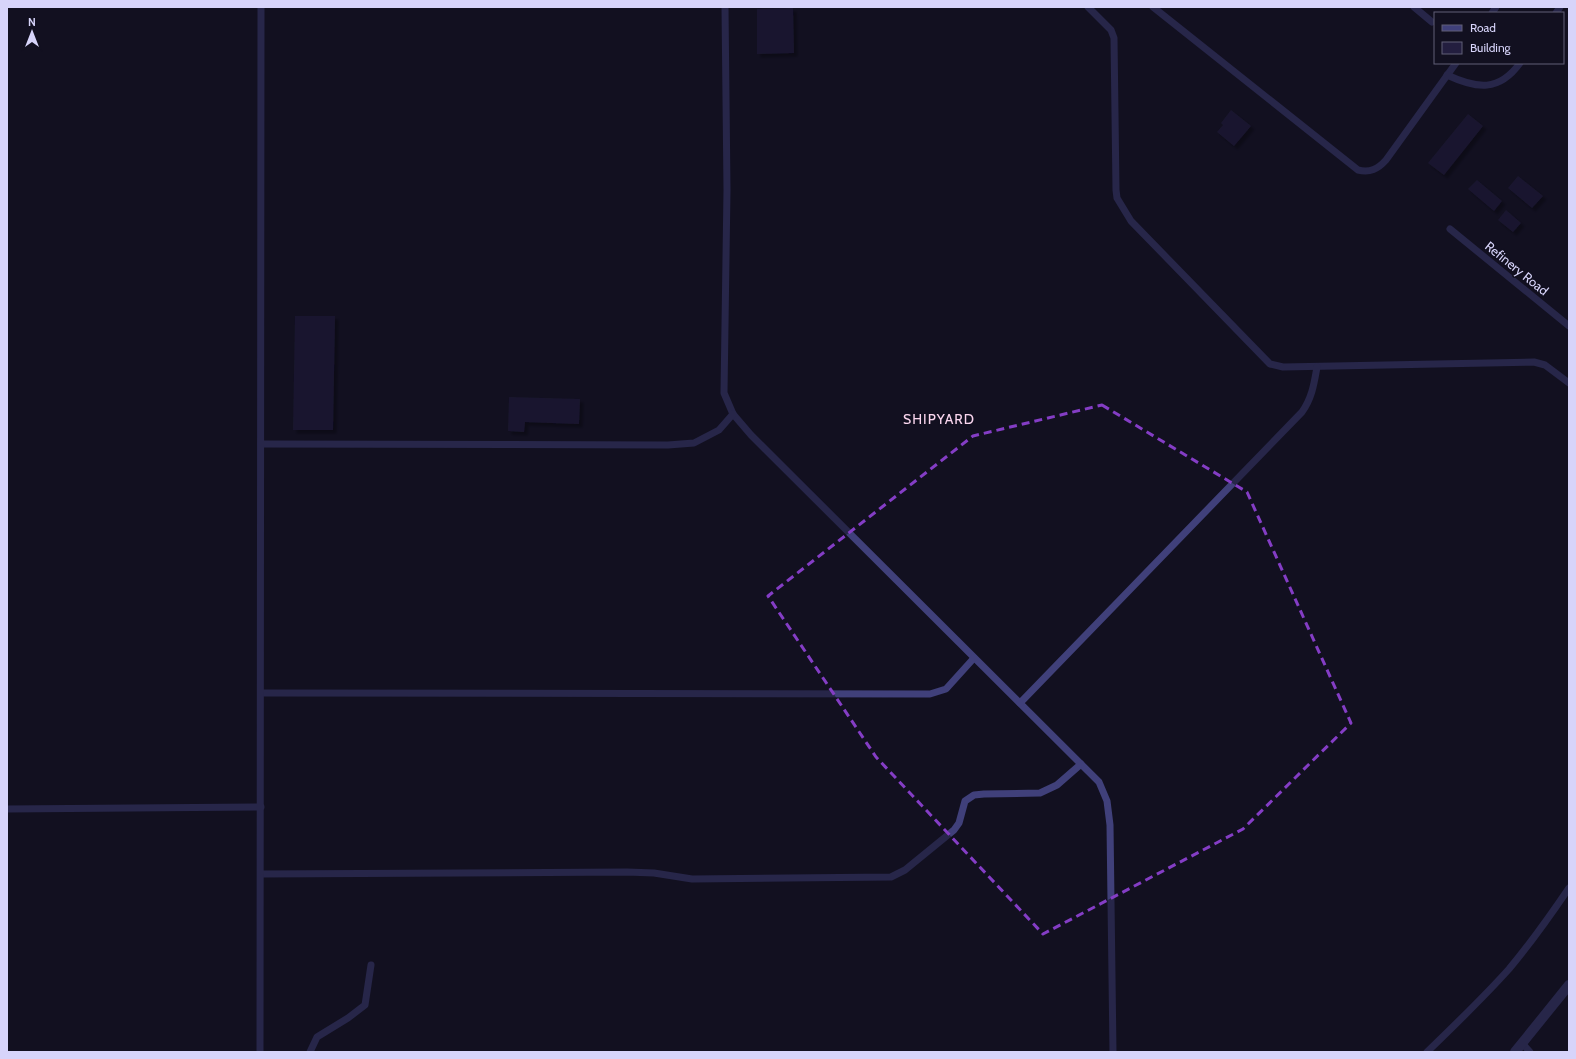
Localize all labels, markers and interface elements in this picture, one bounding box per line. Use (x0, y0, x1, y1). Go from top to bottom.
north arrow (12, 12, 52, 52)
legend (1434, 12, 1564, 64)
text: N (28, 15, 36, 29)
text: Road (1470, 20, 1496, 35)
text: Building (1470, 40, 1512, 55)
street label: Refinery Road (1482, 238, 1552, 298)
district label: SHIPYARD (903, 410, 975, 428)

